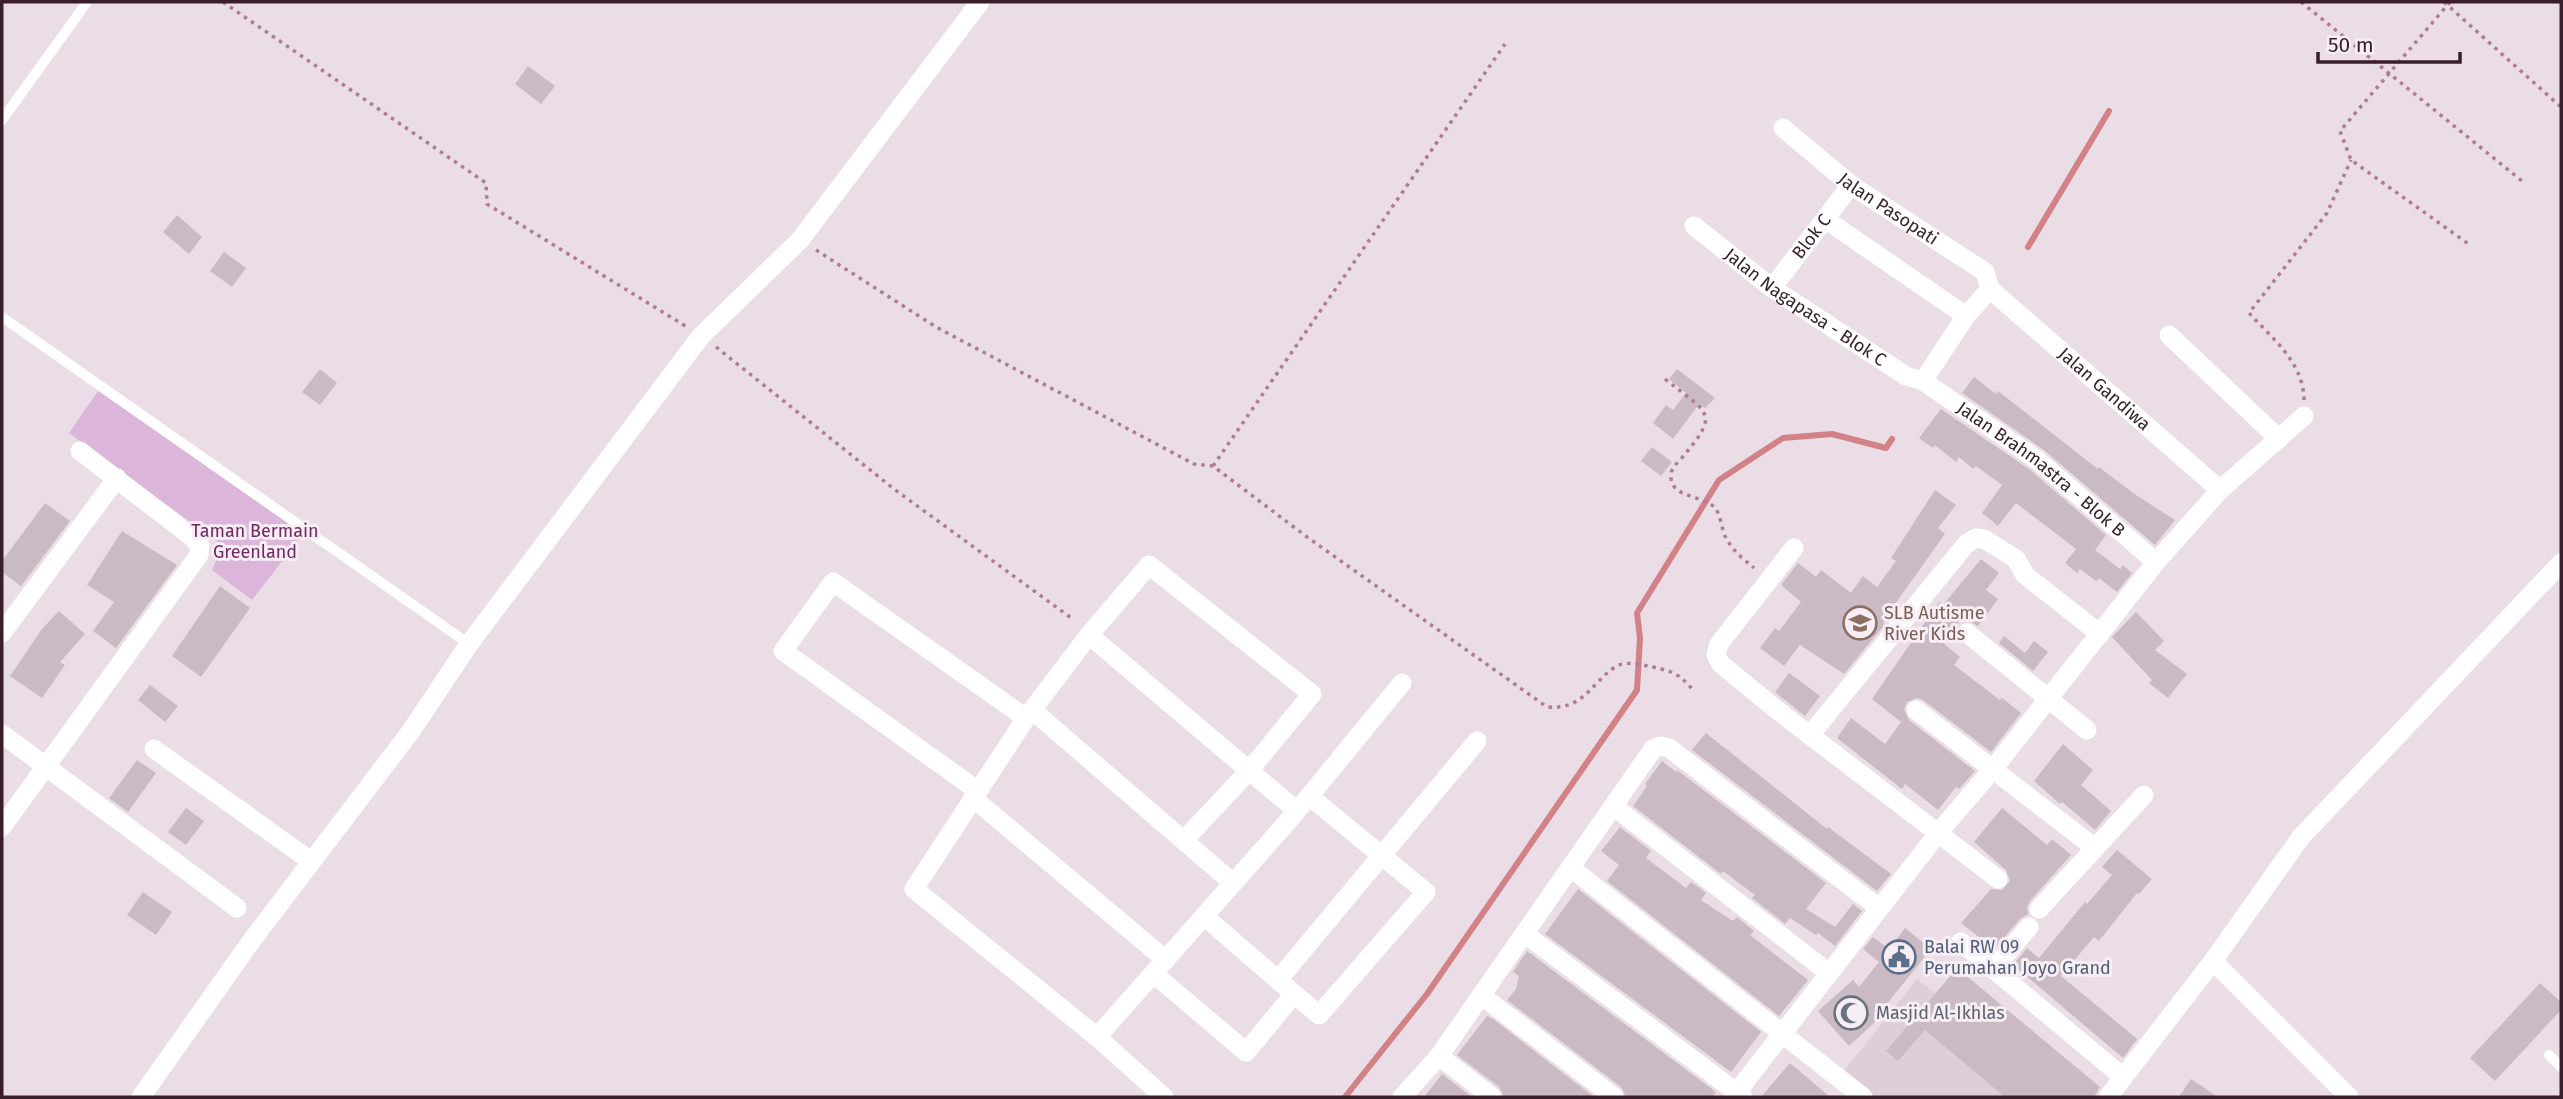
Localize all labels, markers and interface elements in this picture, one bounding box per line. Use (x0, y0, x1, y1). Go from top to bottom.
scale bar (2318, 21, 2460, 65)
text: 50 m (2328, 32, 2374, 58)
street label: Jalan Pasopati (1834, 168, 1942, 250)
street label: Blok C (1787, 210, 1836, 263)
street label: Jalan Nagapasa - Blok C (1720, 244, 1890, 371)
street label: Jalan Gandiwa (2054, 343, 2155, 435)
street label: Jalan Brahmastra - Blok B (1953, 397, 2130, 542)
park label: Taman Bermain Greenland (191, 520, 319, 563)
place label: SLB Autisme River Kids (1884, 602, 1985, 645)
school or university icon: SLB Autisme River Kids (1841, 604, 1879, 642)
place label: Balai RW 09 Perumahan Joyo Grand (1924, 936, 2111, 979)
public building icon: Balai RW 09 Perumahan Joyo Grand (1880, 938, 1918, 976)
mosque icon: Masjid Al-Ikhlas (1832, 994, 1870, 1032)
place label: Masjid Al-Ikhlas (1876, 1002, 2005, 1024)

